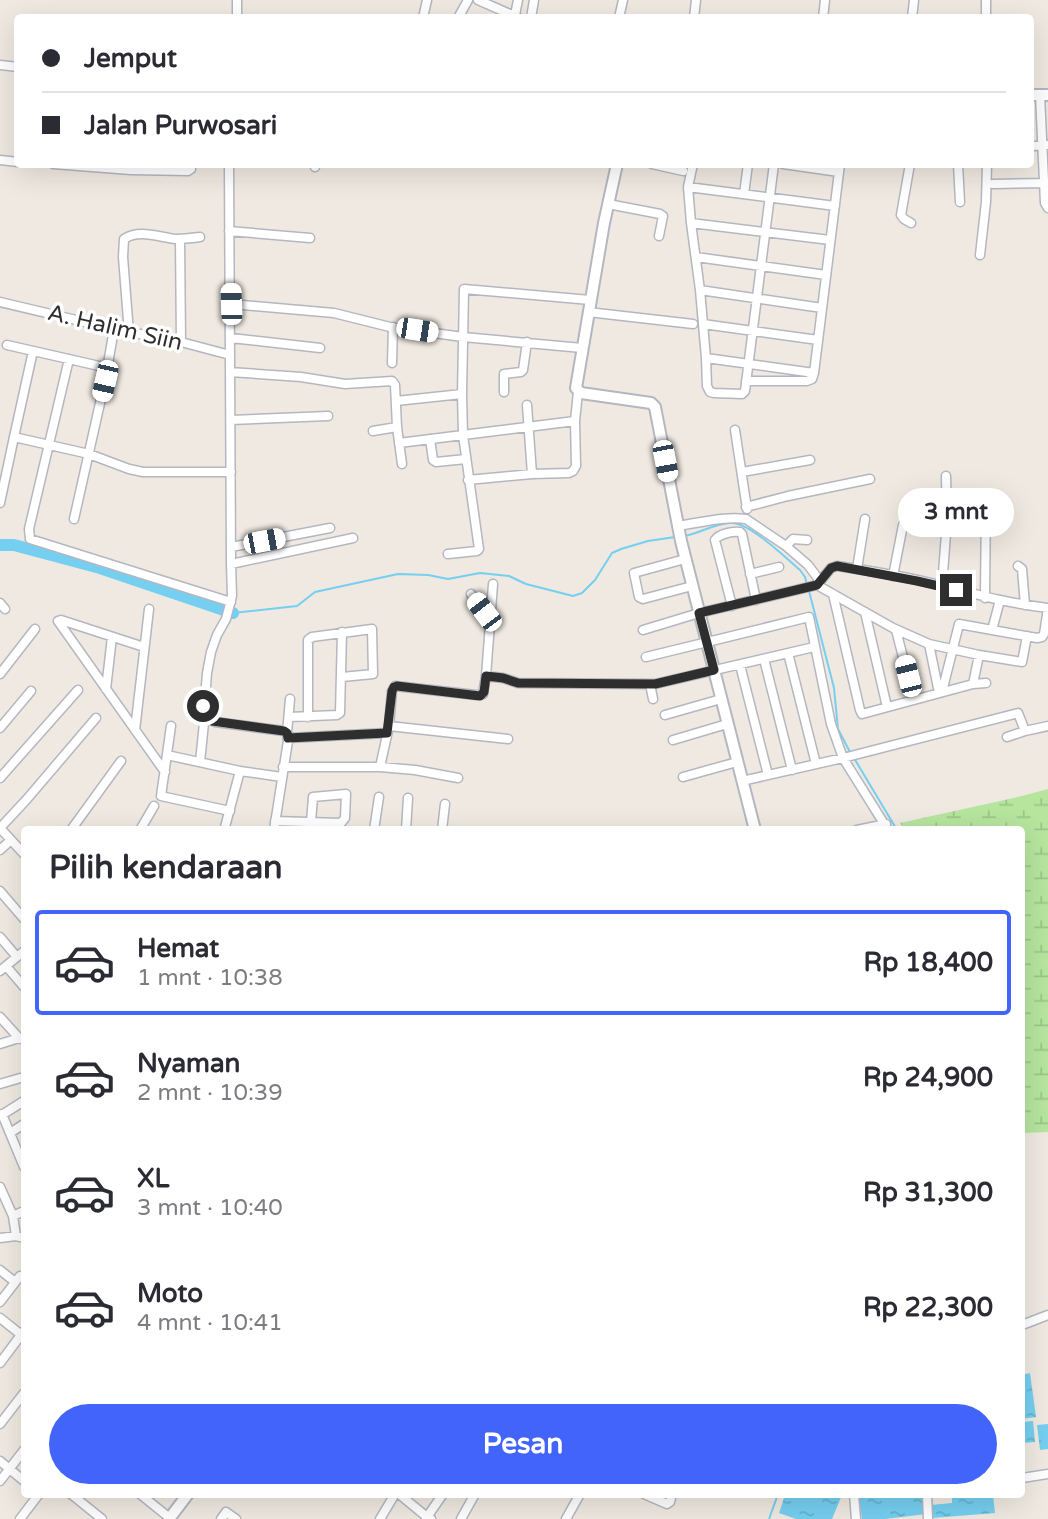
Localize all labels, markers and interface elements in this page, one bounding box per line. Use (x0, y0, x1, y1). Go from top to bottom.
text: Jemput (84, 43, 177, 74)
text: Jalan Purwosari (84, 110, 277, 141)
car (220, 283, 243, 325)
street label: A. Halim Siin (45, 299, 185, 357)
car (395, 316, 440, 344)
car (91, 358, 120, 404)
car (651, 438, 680, 484)
callout: 3 mnt (898, 489, 1014, 538)
text: 3 mnt (924, 498, 988, 526)
car (242, 527, 287, 555)
route end (940, 574, 972, 606)
car (463, 589, 506, 635)
car (893, 653, 924, 699)
route start (187, 690, 219, 722)
text: Pilih kendaraan (49, 849, 283, 887)
icon: car (53, 931, 116, 994)
text: Hemat (137, 933, 219, 964)
text: Rp 18,400 (863, 947, 993, 978)
text: 1 mnt · 10:38 (137, 964, 283, 992)
icon: car (53, 1046, 116, 1109)
text: Nyaman (137, 1048, 240, 1079)
text: Rp 24,900 (863, 1062, 993, 1093)
text: 2 mnt · 10:39 (137, 1079, 283, 1107)
icon: car (53, 1161, 116, 1224)
text: XL (137, 1163, 169, 1194)
text: Rp 31,300 (863, 1177, 993, 1208)
text: 3 mnt · 10:40 (137, 1194, 283, 1222)
icon: car (53, 1276, 116, 1339)
text: Moto (137, 1278, 203, 1309)
text: Rp 22,300 (863, 1292, 993, 1323)
text: 4 mnt · 10:41 (137, 1309, 283, 1337)
button: Pesan (49, 1404, 997, 1484)

